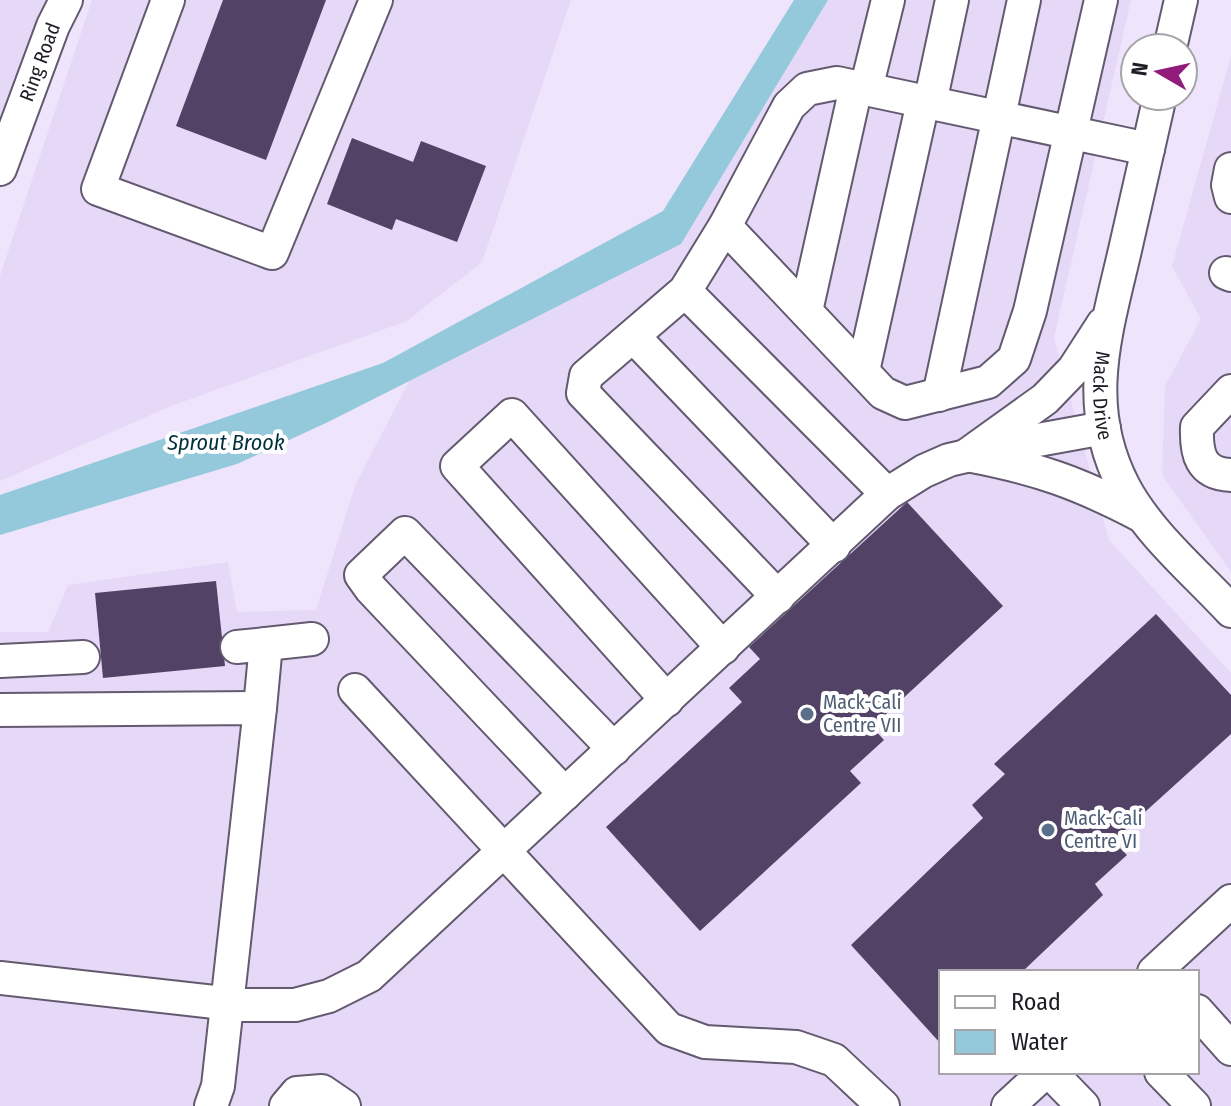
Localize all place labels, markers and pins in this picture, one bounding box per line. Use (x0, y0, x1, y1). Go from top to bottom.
place label: Mack-Cali Centre VII (823, 690, 901, 737)
marker: Mack-Cali Centre VII (798, 705, 816, 723)
place label: Mack-Cali Centre VI (1064, 806, 1142, 853)
marker: Mack-Cali Centre VI (1039, 821, 1057, 839)

